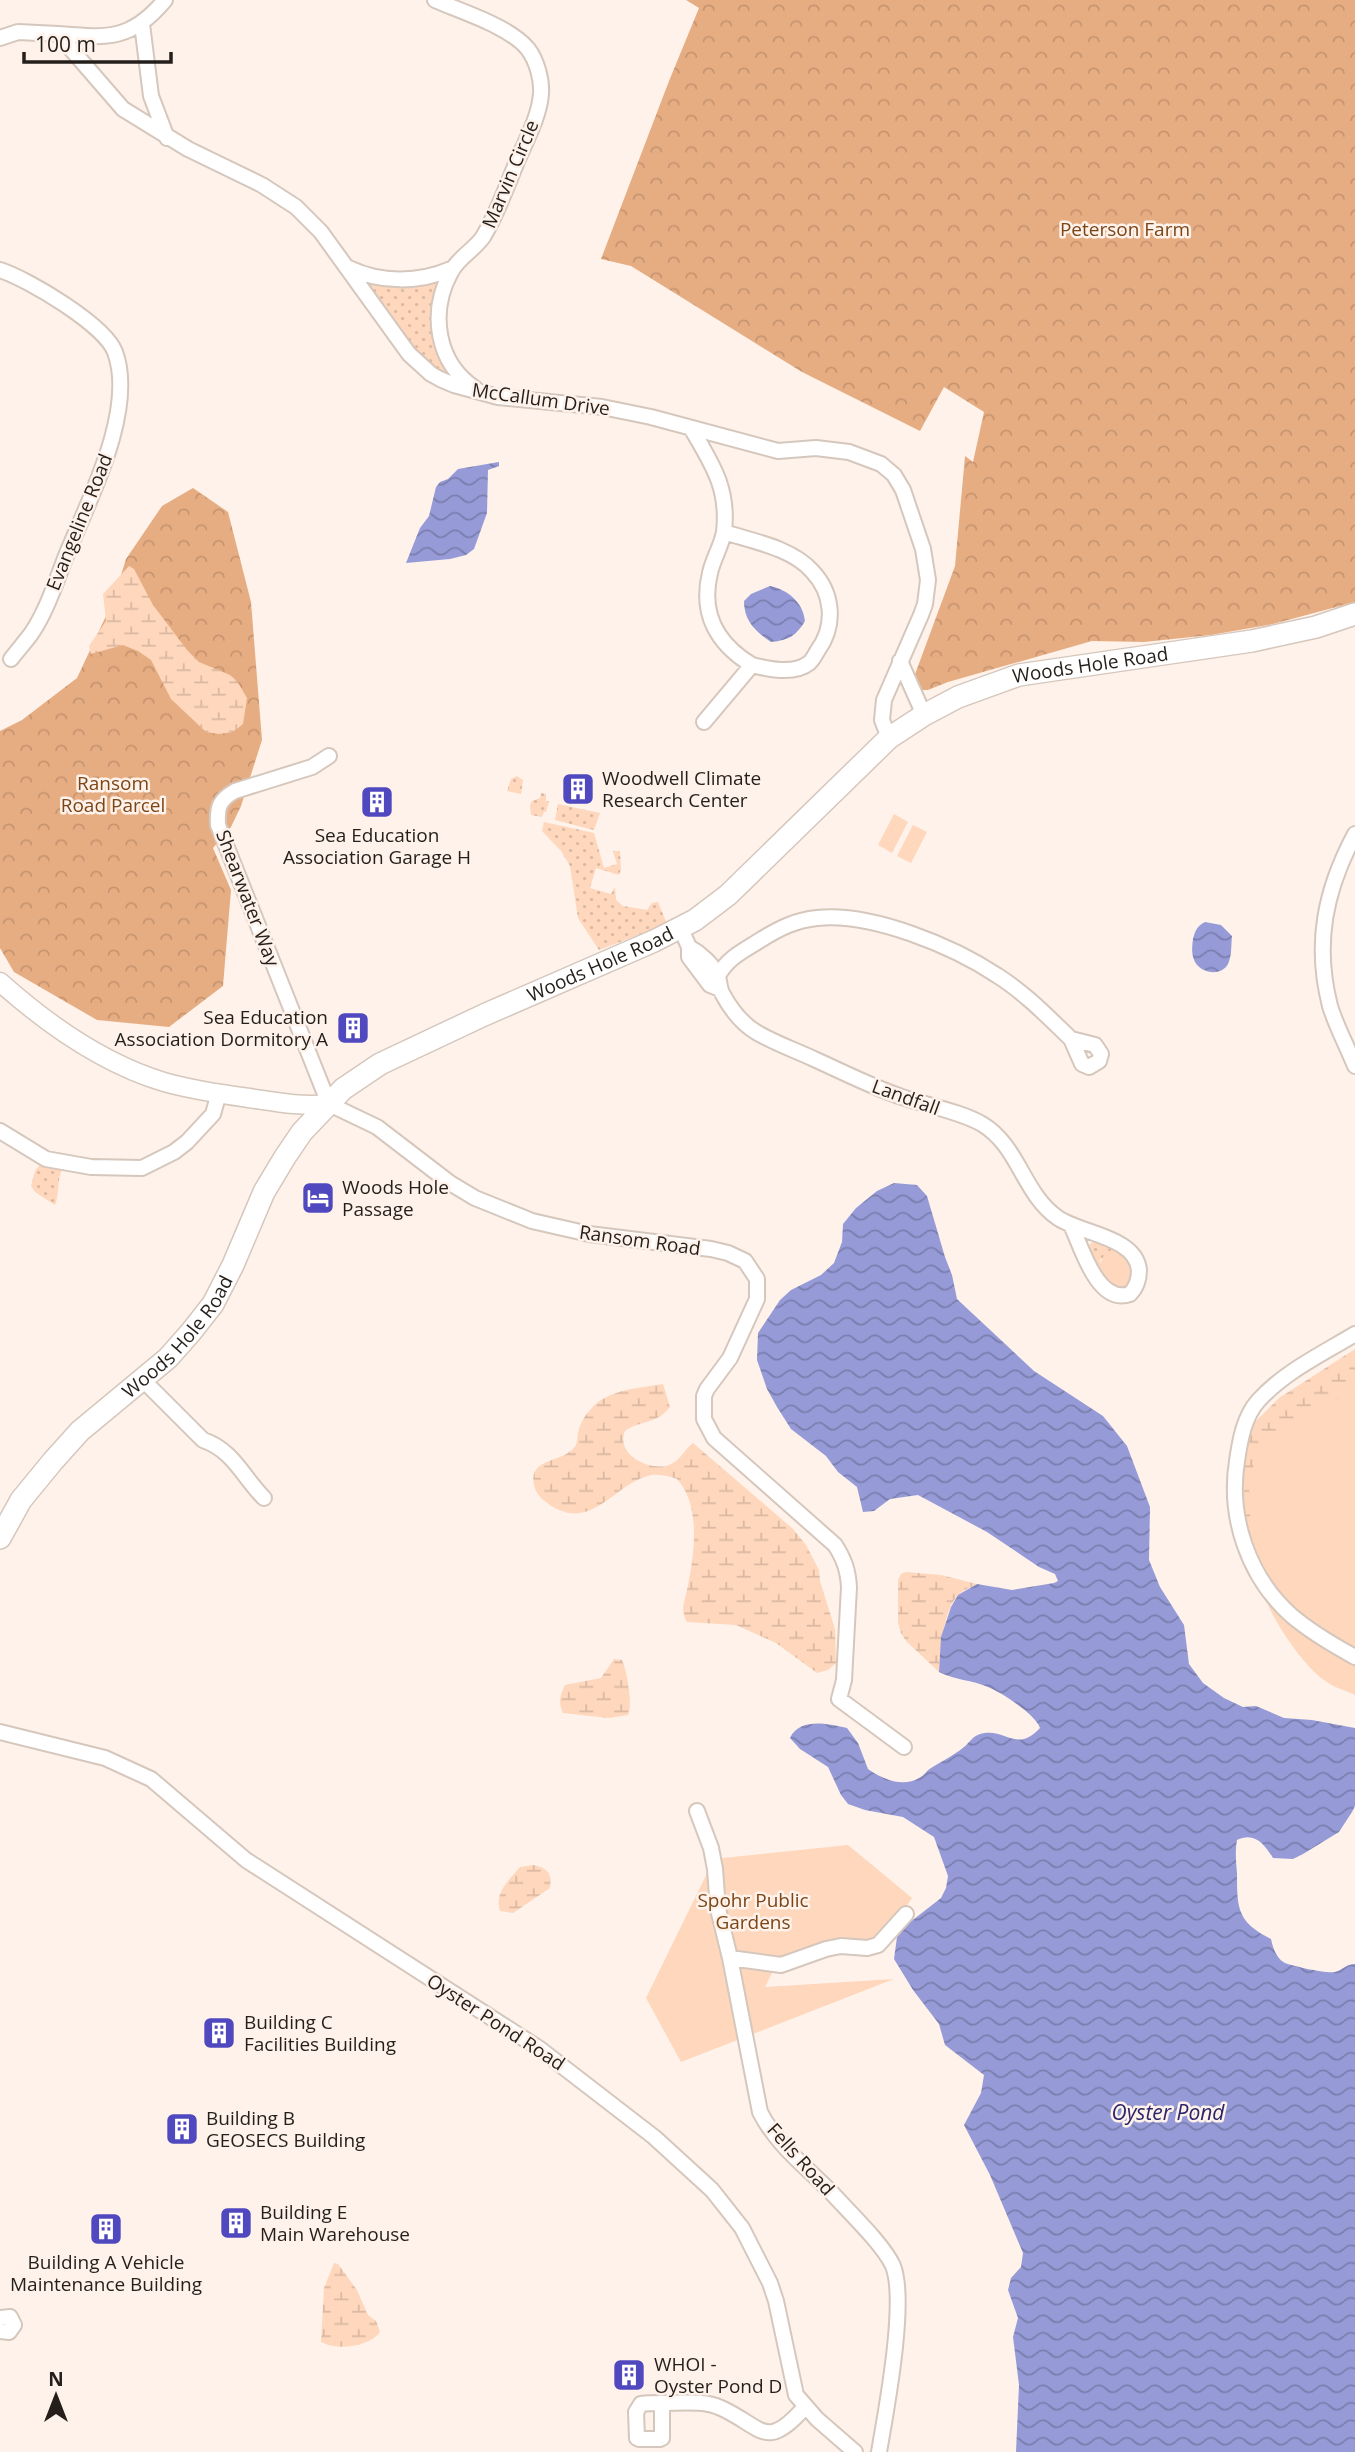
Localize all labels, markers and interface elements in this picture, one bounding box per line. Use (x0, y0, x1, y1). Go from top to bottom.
scale bar (24, 21, 172, 65)
text: 100 m (35, 30, 96, 58)
street label: Marvin Circle (475, 116, 545, 232)
park label: Peterson Farm (1060, 216, 1190, 242)
street label: McCallum Drive (470, 376, 612, 422)
street label: Evangeline Road (40, 450, 118, 594)
street label: Woods Hole Road (1011, 640, 1170, 689)
place label: Woodwell Climate Research Center (602, 765, 761, 813)
park label: Ransom Road Parcel (61, 770, 165, 818)
building icon: Woodwell Climate Research Center (559, 770, 597, 808)
building icon: Sea Education Association Garage H (358, 783, 396, 821)
place label: Sea Education Association Garage H (283, 822, 471, 870)
street label: Shearwater Way (210, 826, 286, 970)
street label: Woods Hole Road (523, 920, 678, 1008)
place label: Sea Education Association Dormitory A (115, 1004, 328, 1052)
building icon: Sea Education Association Dormitory A (334, 1009, 372, 1047)
street label: Landfall (869, 1073, 943, 1121)
place label: Woods Hole Passage (342, 1174, 449, 1222)
hotel icon: Woods Hole Passage (299, 1179, 337, 1217)
street label: Ransom Road (578, 1219, 702, 1261)
street label: Woods Hole Road (116, 1271, 239, 1404)
park label: Spohr Public Gardens (697, 1887, 809, 1935)
street label: Oyster Pond Road (422, 1968, 570, 2076)
place label: Building C Facilities Building (244, 2009, 396, 2057)
building icon: Building C Facilities Building (200, 2014, 238, 2052)
water label: Oyster Pond (1112, 2098, 1225, 2126)
place label: Building B GEOSECS Building (206, 2105, 365, 2153)
building icon: Building B GEOSECS Building (163, 2110, 201, 2148)
street label: Fells Road (761, 2117, 841, 2201)
place label: Building E Main Warehouse (260, 2199, 410, 2247)
building icon: Building E Main Warehouse (217, 2204, 255, 2242)
building icon: Building A Vehicle Maintenance Building (87, 2210, 125, 2248)
place label: Building A Vehicle Maintenance Building (10, 2249, 202, 2297)
place label: WHOI - Oyster Pond D (654, 2351, 782, 2399)
building icon: WHOI - Oyster Pond D (610, 2356, 648, 2394)
north arrow (21, 2361, 91, 2431)
text: N (48, 2366, 64, 2392)

